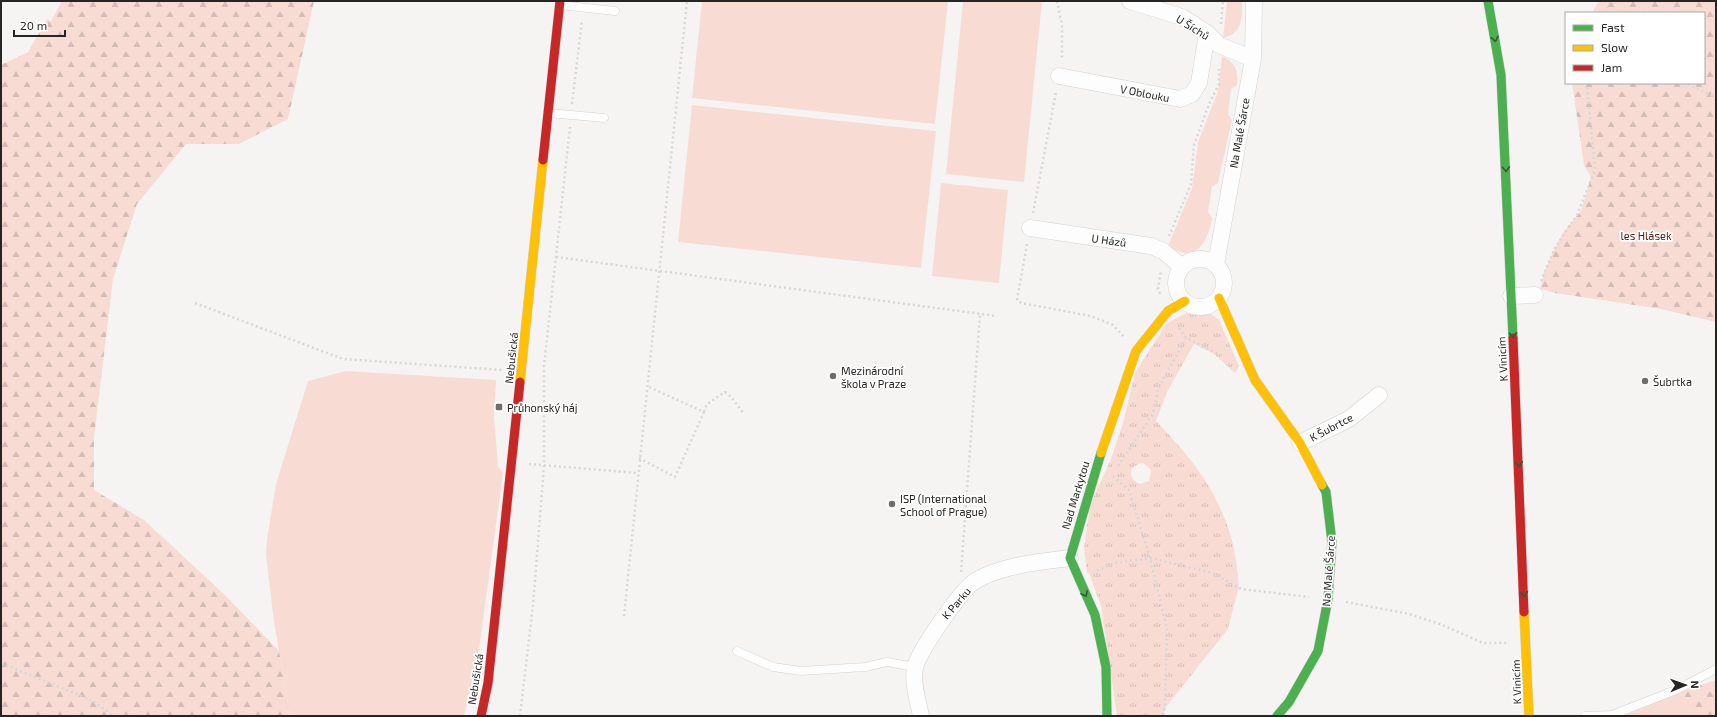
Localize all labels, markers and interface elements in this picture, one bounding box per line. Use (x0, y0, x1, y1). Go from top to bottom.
scale bar (14, 12, 65, 38)
street label: U Šíchů (1174, 12, 1212, 42)
legend (1565, 12, 1705, 84)
text: 20 m (20, 18, 47, 32)
text: Fast (1601, 20, 1625, 34)
one-way arrow (1490, 36, 1499, 43)
text: Slow (1601, 40, 1628, 54)
text: Jam (1601, 60, 1622, 74)
street label: V Oblouku (1119, 82, 1171, 104)
street label: Na Malé Šárce (1226, 97, 1252, 169)
one-way arrow (1501, 166, 1510, 172)
park label: les Hlásek (1621, 229, 1672, 242)
street label: U Házů (1091, 231, 1127, 249)
street label: Nebušická (502, 332, 520, 384)
one-way arrow (1509, 332, 1517, 338)
street label: K Vinicím (1494, 336, 1510, 382)
place label: Mezinárodní škola v Praze (841, 364, 906, 390)
marker: Mezinárodní škola v Praze (828, 371, 838, 381)
place label: Šubrtka (1653, 375, 1692, 388)
marker: Šubrtka (1640, 376, 1650, 386)
place label: Průhonský háj (507, 401, 578, 415)
marker: Průhonský háj (494, 402, 504, 412)
street label: K Šubrtce (1307, 410, 1355, 444)
street label: Nad Markytou (1058, 459, 1092, 531)
one-way arrow (1514, 461, 1523, 467)
place label: ISP (International School of Prague) (900, 492, 987, 518)
marker: ISP (International School of Prague) (887, 499, 897, 509)
street label: Na Malé Šárce (1319, 535, 1337, 607)
street label: K Parku (939, 584, 973, 622)
one-way arrow (1080, 589, 1088, 597)
one-way arrow (1520, 591, 1529, 597)
street label: Nebušická (465, 653, 485, 705)
street label: K Vinicím (1509, 659, 1523, 705)
north arrow (1665, 665, 1705, 705)
text: N (1689, 680, 1702, 689)

